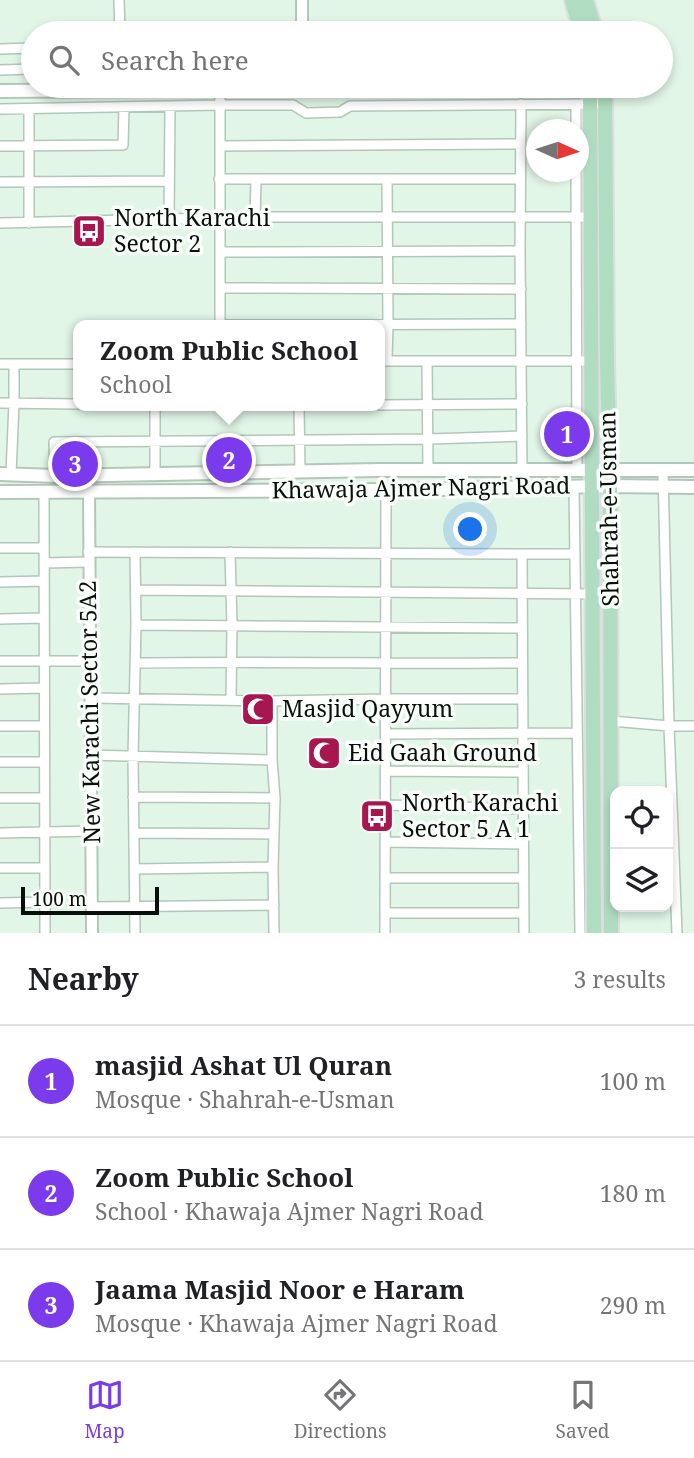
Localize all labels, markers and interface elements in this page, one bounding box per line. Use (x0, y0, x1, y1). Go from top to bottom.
search box (21, 21, 673, 98)
icon: search (45, 41, 83, 79)
text: Search here (101, 42, 249, 78)
north arrow (526, 119, 589, 182)
place label: North Karachi Sector 2 (114, 201, 271, 259)
bus stop icon: North Karachi Sector 2 (70, 212, 108, 250)
popup (73, 320, 385, 411)
text: Zoom Public School (100, 332, 358, 368)
text: School (100, 368, 172, 400)
pin: 1 (544, 408, 590, 460)
street label: Shahrah-e-Usman (590, 411, 626, 607)
pin: 2 (206, 434, 252, 486)
pin: 3 (52, 438, 98, 490)
street label: Khawaja Ajmer Nagri Road (271, 468, 571, 506)
your location (453, 512, 487, 546)
street label: New Karachi Sector 5A2 (71, 580, 107, 844)
mosque icon: Masjid Qayyum (239, 690, 277, 728)
place label: Masjid Qayyum (282, 692, 453, 724)
mosque icon: Eid Gaah Ground (305, 734, 343, 772)
place label: Eid Gaah Ground (348, 736, 537, 768)
place label: North Karachi Sector 5 A 1 (402, 786, 559, 844)
map controls (610, 786, 673, 912)
button: locate (610, 786, 673, 849)
bus stop icon: North Karachi Sector 5 A 1 (358, 797, 396, 835)
button: layers (610, 849, 673, 912)
scale bar (21, 884, 159, 916)
text: 100 m (32, 886, 87, 912)
text: Nearby (28, 958, 139, 999)
text: 3 results (573, 963, 666, 995)
text: masjid Ashat Ul Quran (95, 1047, 392, 1083)
text: 1 (45, 1065, 58, 1097)
text: 100 m (600, 1065, 666, 1097)
text: Mosque · Shahrah-e-Usman (95, 1083, 395, 1115)
text: Zoom Public School (95, 1159, 353, 1195)
text: 2 (45, 1177, 58, 1209)
text: 180 m (600, 1177, 666, 1209)
text: School · Khawaja Ajmer Nagri Road (95, 1195, 484, 1227)
text: Jaama Masjid Noor e Haram (95, 1271, 465, 1307)
text: 3 (45, 1289, 58, 1321)
text: 290 m (600, 1289, 666, 1321)
text: Mosque · Khawaja Ajmer Nagri Road (95, 1307, 498, 1339)
tab: Map (85, 1376, 125, 1444)
tab: Directions (294, 1376, 387, 1444)
tab: Saved (556, 1376, 609, 1444)

